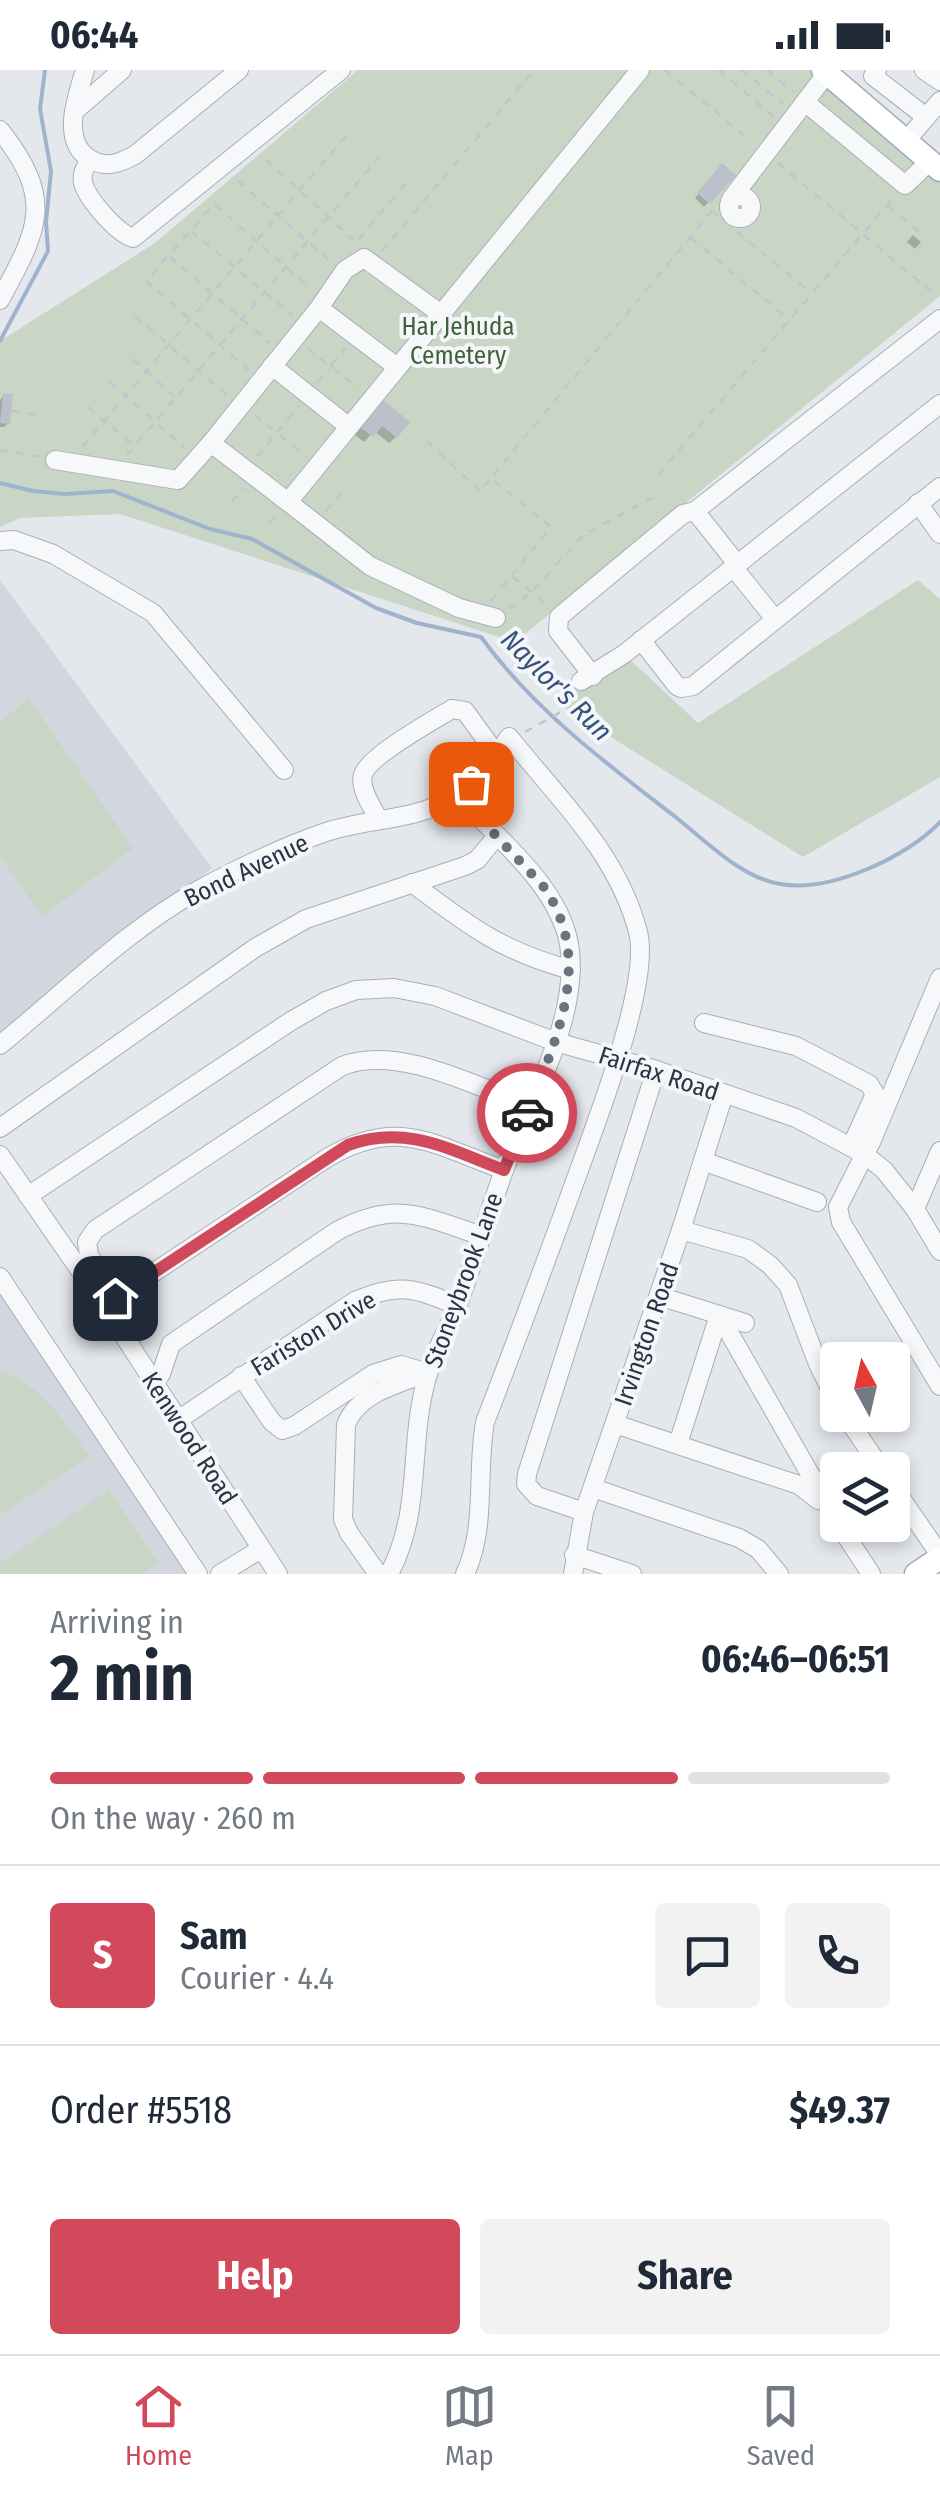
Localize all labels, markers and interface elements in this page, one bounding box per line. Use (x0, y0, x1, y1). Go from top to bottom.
text: 06:44 (50, 12, 138, 58)
park label: Har Jehuda Cemetery (401, 312, 515, 371)
water label: Naylor's Run (494, 623, 619, 748)
pin (429, 742, 514, 827)
icon: bag (444, 757, 499, 812)
street label: Bond Avenue (179, 828, 313, 914)
street label: Fairfax Road (595, 1040, 723, 1107)
courier (477, 1063, 577, 1163)
icon: car (500, 1086, 555, 1141)
street label: Stoneybrook Lane (418, 1189, 509, 1372)
pin (73, 1256, 158, 1341)
street label: Irvington Road (608, 1259, 685, 1410)
icon: home (88, 1271, 143, 1326)
street label: Fariston Drive (246, 1285, 381, 1383)
north arrow (820, 1342, 910, 1432)
map controls (820, 1342, 910, 1542)
street label: Kenwood Road (135, 1367, 243, 1511)
button: layers (820, 1452, 910, 1542)
text: Arriving in (50, 1603, 184, 1641)
text: 06:46–06:51 (701, 1636, 890, 1682)
text: 2 min (50, 1639, 194, 1717)
text: On the way · 260 m (50, 1799, 296, 1837)
button: chat (655, 1903, 760, 2008)
button: phone (785, 1903, 890, 2008)
text: Sam (180, 1913, 248, 1959)
text: S (93, 1932, 112, 1978)
text: Courier · 4.4 (180, 1959, 334, 1997)
text: Order #5518 (50, 2087, 232, 2133)
text: $49.37 (789, 2087, 890, 2133)
button: Help (50, 2219, 460, 2334)
button: Share (480, 2219, 890, 2334)
tab: Home (125, 2379, 192, 2472)
tab: Map (442, 2379, 497, 2472)
tab: Saved (747, 2379, 815, 2472)

